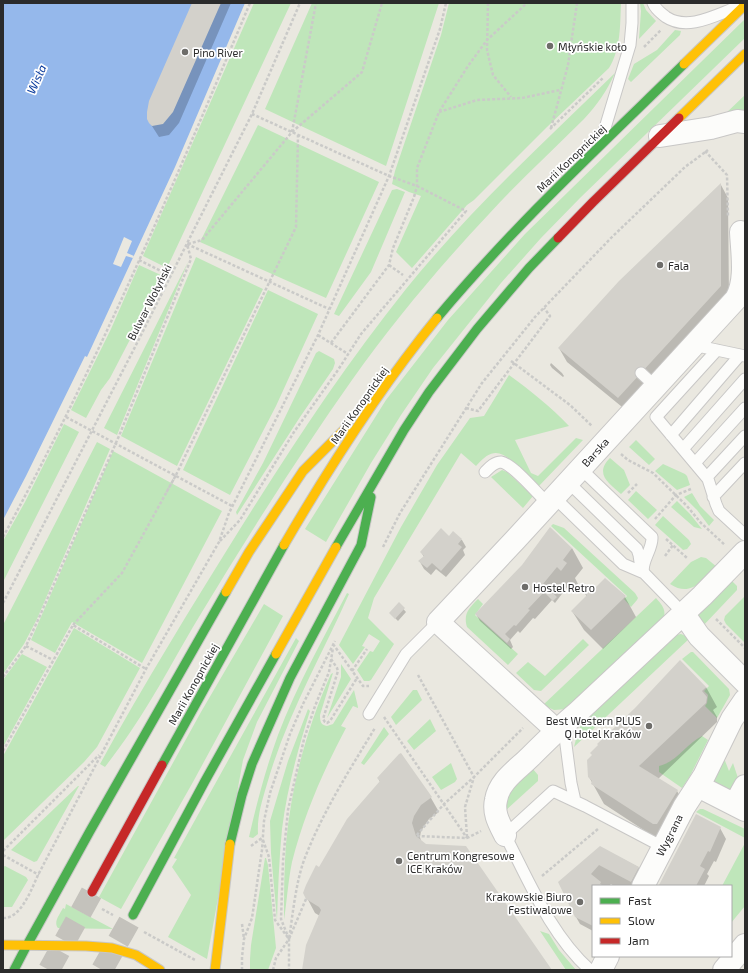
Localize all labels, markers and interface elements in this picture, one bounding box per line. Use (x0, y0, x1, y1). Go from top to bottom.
place label: Młyńskie koło (558, 40, 627, 53)
marker: Młyńskie koło (545, 41, 555, 51)
place label: Pino River (193, 46, 244, 59)
marker: Pino River (180, 47, 190, 57)
water label: Wisła (23, 62, 49, 96)
street label: Marii Konopnickiej (534, 122, 609, 195)
place label: Fala (668, 259, 689, 272)
marker: Fala (655, 260, 665, 270)
street label: Bulwar Wołyński (124, 262, 174, 342)
street label: Marii Konopnickiej (328, 364, 391, 447)
street label: Barska (579, 435, 611, 469)
place label: Hostel Retro (533, 581, 595, 594)
marker: Hostel Retro (520, 582, 530, 592)
street label: Marii Konopnickiej (165, 641, 222, 727)
place label: Best Western PLUS Q Hotel Kraków (546, 714, 641, 741)
marker: Best Western PLUS Q Hotel Kraków (644, 721, 654, 731)
street label: Wygrana (653, 812, 685, 858)
place label: Centrum Kongresowe ICE Kraków (407, 849, 515, 875)
marker: Centrum Kongresowe ICE Kraków (394, 856, 404, 866)
legend (592, 885, 732, 957)
place label: Krakowskie Biuro Festiwalowe (486, 890, 572, 916)
text: Fast (628, 893, 652, 907)
marker: Krakowskie Biuro Festiwalowe (575, 897, 585, 907)
text: Slow (628, 913, 655, 927)
text: Jam (628, 933, 649, 947)

